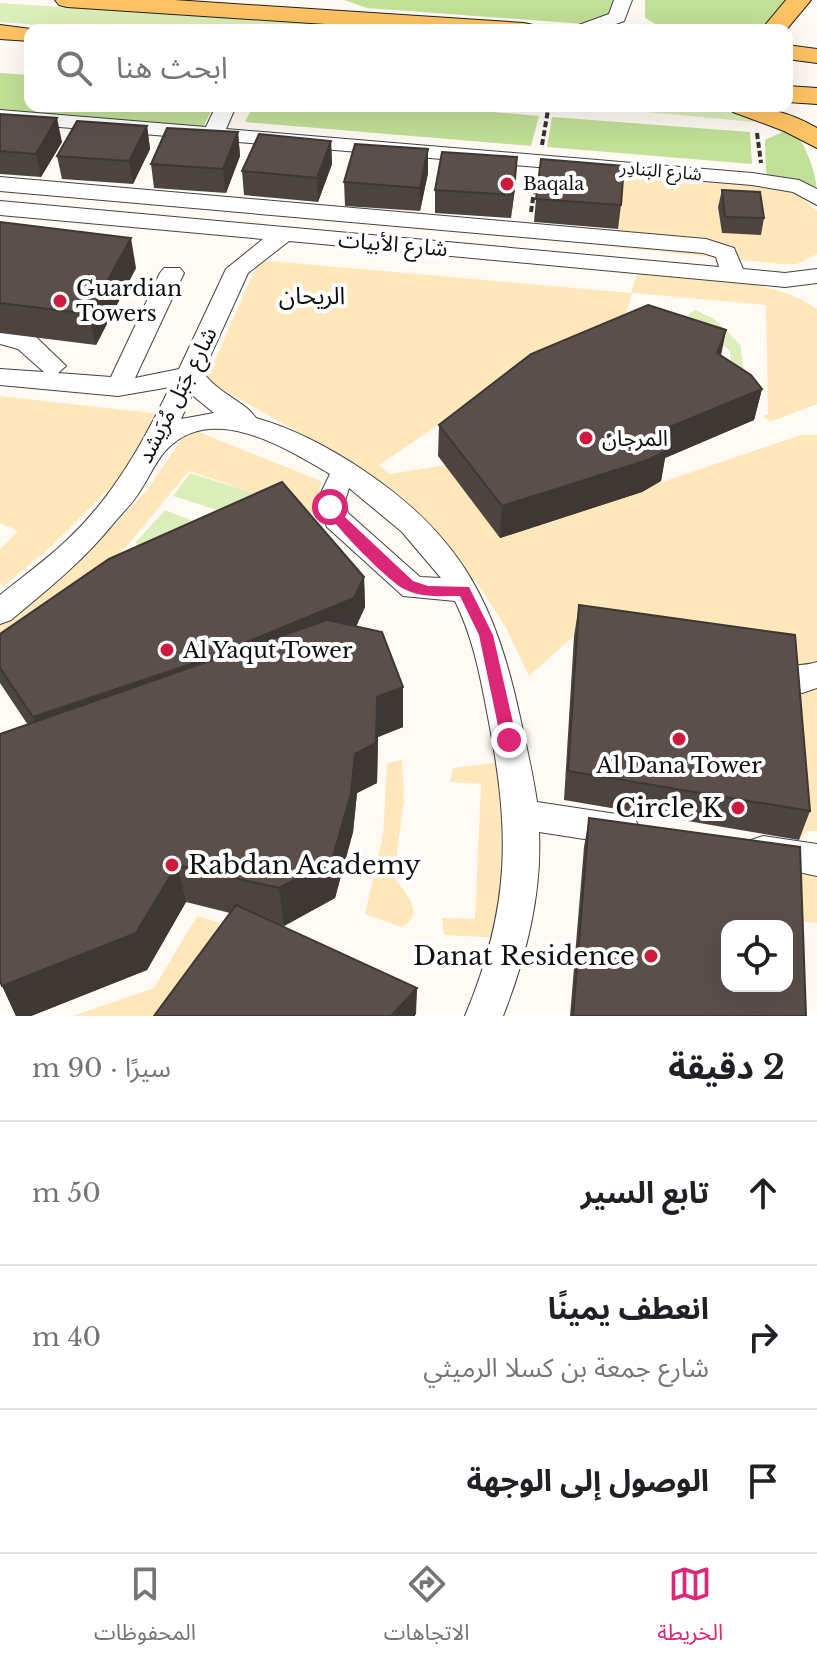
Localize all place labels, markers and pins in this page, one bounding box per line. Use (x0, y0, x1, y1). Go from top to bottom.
place label: Baqala (523, 173, 584, 195)
marker: Baqala (498, 175, 516, 193)
place label: Guardian Towers (76, 275, 182, 327)
marker: Guardian Towers (51, 292, 69, 310)
place label: المرجان (602, 425, 668, 452)
marker: المرجان (577, 429, 595, 447)
place label: Al Yaqut Tower (182, 637, 353, 664)
marker: Al Yaqut Tower (158, 641, 176, 659)
marker: Al Dana Tower (670, 730, 688, 748)
place label: Al Dana Tower (595, 752, 762, 779)
place label: Circle K (615, 792, 723, 824)
marker: Circle K (729, 799, 747, 817)
place label: Rabdan Academy (188, 849, 421, 881)
marker: Rabdan Academy (163, 856, 181, 874)
place label: Danat Residence (413, 940, 635, 972)
marker: Danat Residence (642, 947, 660, 965)

